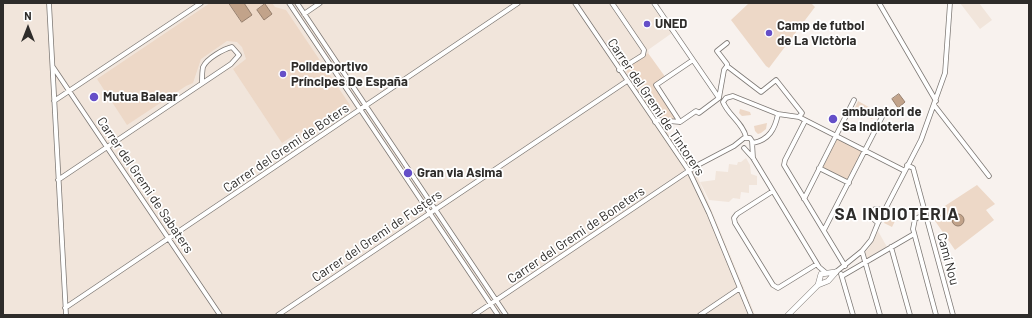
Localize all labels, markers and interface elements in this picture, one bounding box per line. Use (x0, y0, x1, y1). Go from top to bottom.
north arrow (8, 8, 48, 48)
text: N (24, 9, 32, 22)
place label: UNED (655, 16, 687, 32)
place label: Camp de futbol de La Victòria (777, 18, 864, 49)
marker: UNED (642, 19, 652, 29)
marker: Camp de futbol de La Victòria (764, 28, 774, 38)
street label: Carrer del Gremi de Tintorers (604, 35, 708, 179)
place label: Polideportivo Príncipes De España (291, 59, 408, 90)
marker: Polideportivo Príncipes De España (278, 69, 288, 79)
place label: Mutua Balear (103, 89, 178, 105)
marker: Mutua Balear (88, 91, 100, 103)
street label: Carrer del Gremi de Boters (220, 100, 352, 196)
place label: ambulatori de Sa Indioteria (842, 104, 921, 135)
marker: ambulatori de Sa Indioteria (827, 113, 839, 125)
street label: Carrer del Gremi de Sabaters (94, 114, 196, 256)
place label: Gran via Asima (417, 165, 502, 181)
marker: Gran via Asima (402, 167, 414, 179)
street label: Carrer del Gremi de Boneters (504, 183, 648, 287)
street label: Carrer del Gremi de Fusters (309, 187, 445, 285)
district label: SA INDIOTERIA (834, 204, 960, 224)
street label: Camí Nou (934, 231, 962, 287)

